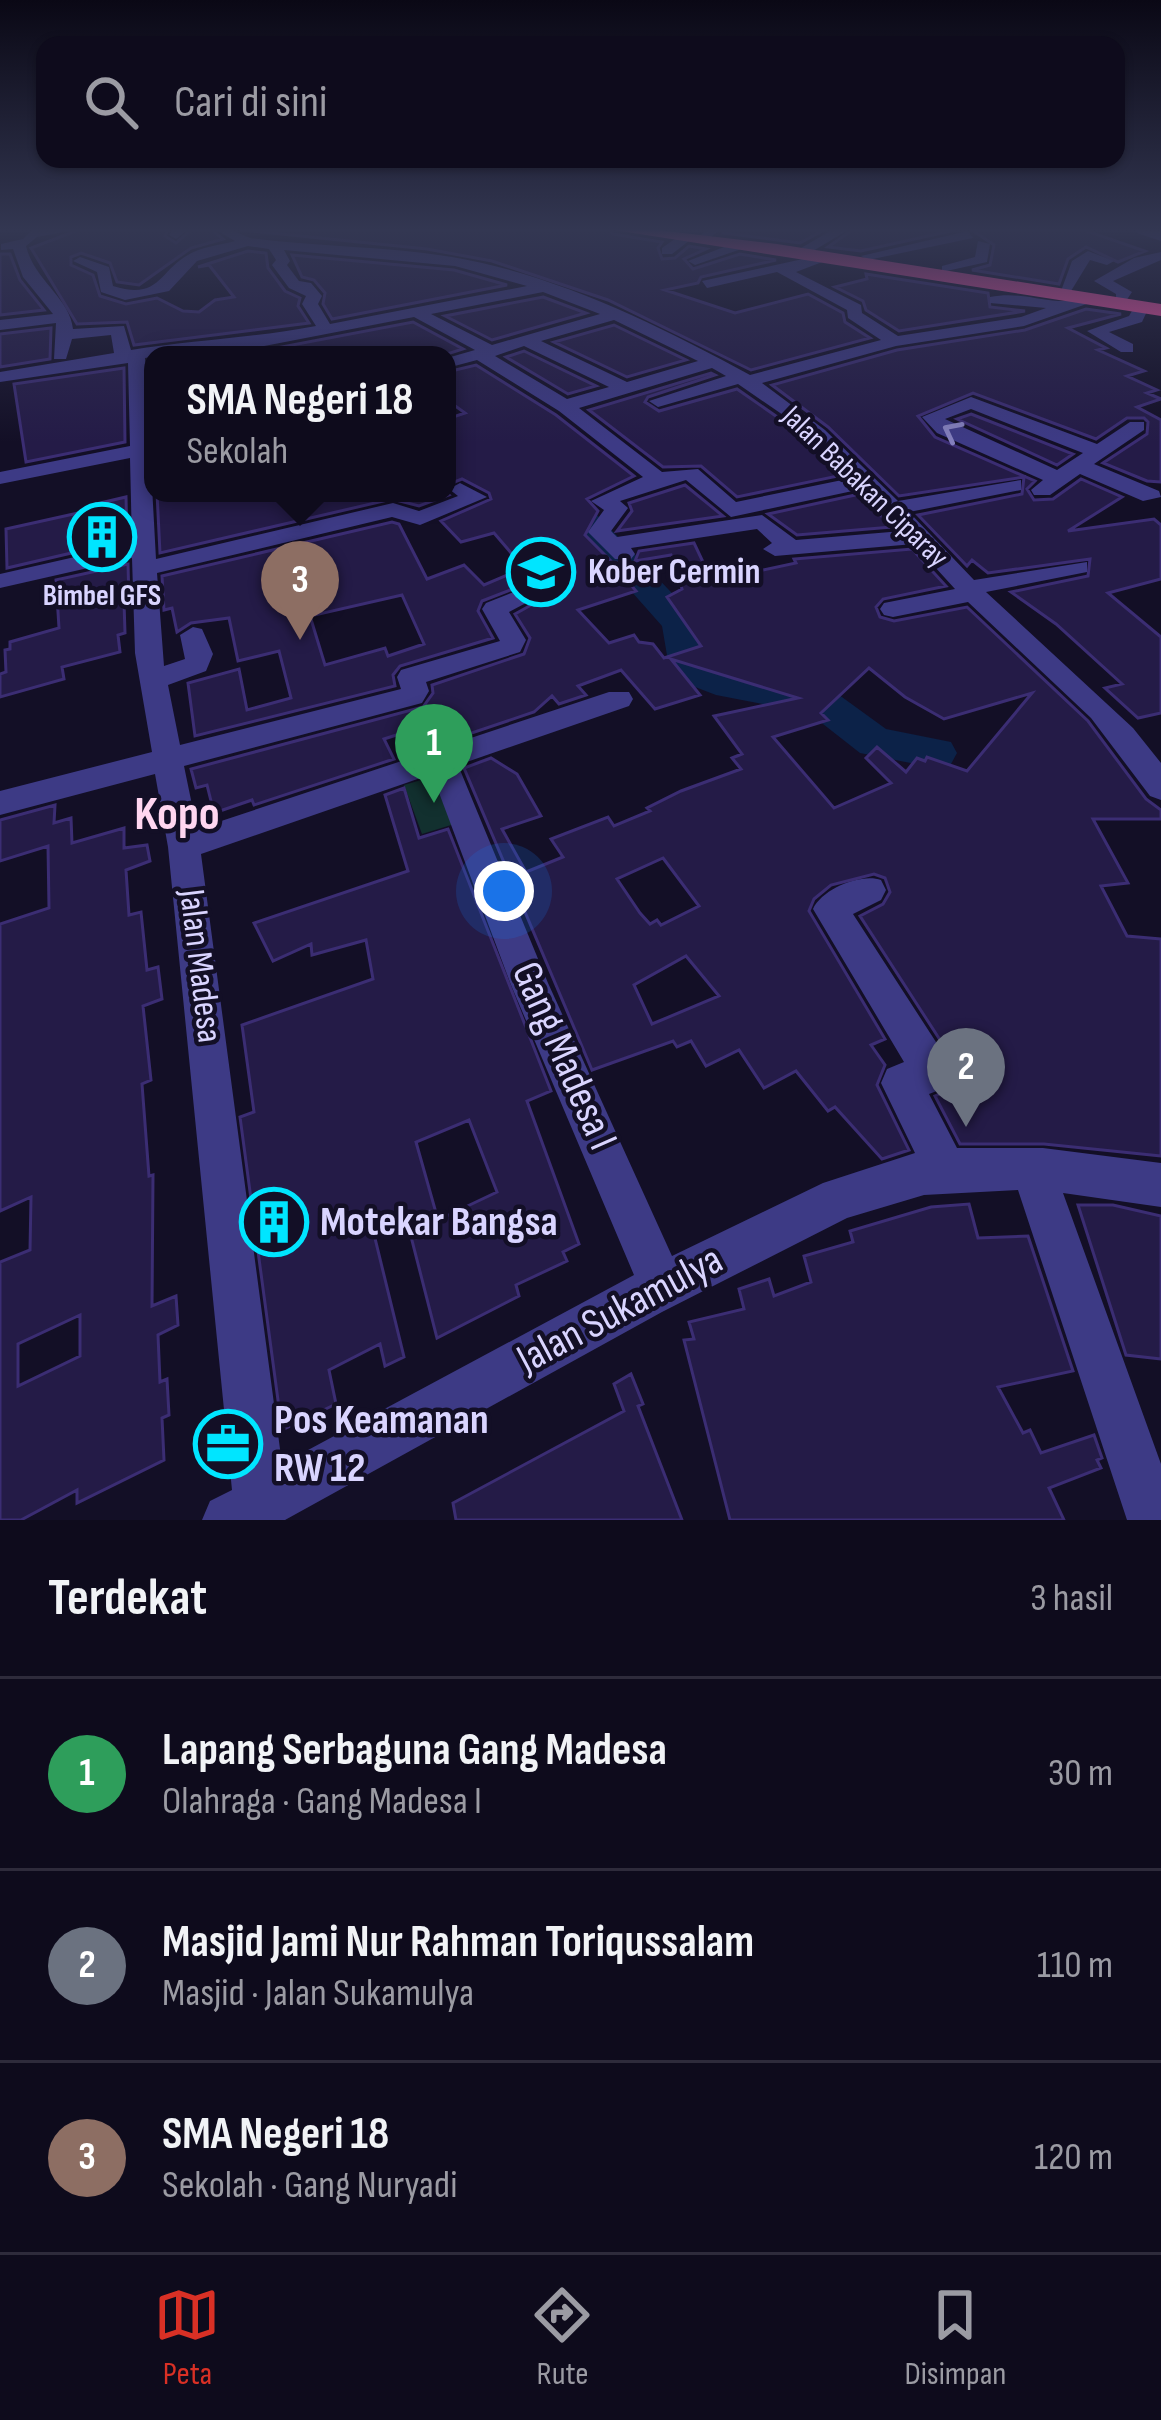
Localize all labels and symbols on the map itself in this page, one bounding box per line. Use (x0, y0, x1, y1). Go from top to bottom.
street label: Jalan Babakan Ciparay (774, 398, 956, 576)
one-way arrow (943, 422, 964, 446)
building icon: Bimbel GFS (67, 502, 137, 572)
school or university icon: Kober Cermin (506, 537, 576, 607)
pin: 3 (261, 541, 339, 640)
place label: Kober Cermin (588, 551, 760, 594)
place label: Bimbel GFS (43, 578, 161, 614)
pin: 1 (395, 704, 473, 803)
district label: Kopo (134, 786, 220, 843)
your location (474, 861, 534, 921)
street label: Jalan Madesa (169, 886, 231, 1045)
street label: Gang Madesa I (500, 954, 628, 1158)
pin: 2 (927, 1028, 1005, 1127)
building icon: Motekar Bangsa (239, 1187, 309, 1257)
place label: Motekar Bangsa (320, 1197, 558, 1248)
street label: Jalan Sukamulya (508, 1235, 731, 1386)
place label: Pos Keamanan RW 12 (274, 1395, 489, 1494)
office icon: Pos Keamanan RW 12 (193, 1409, 263, 1479)

